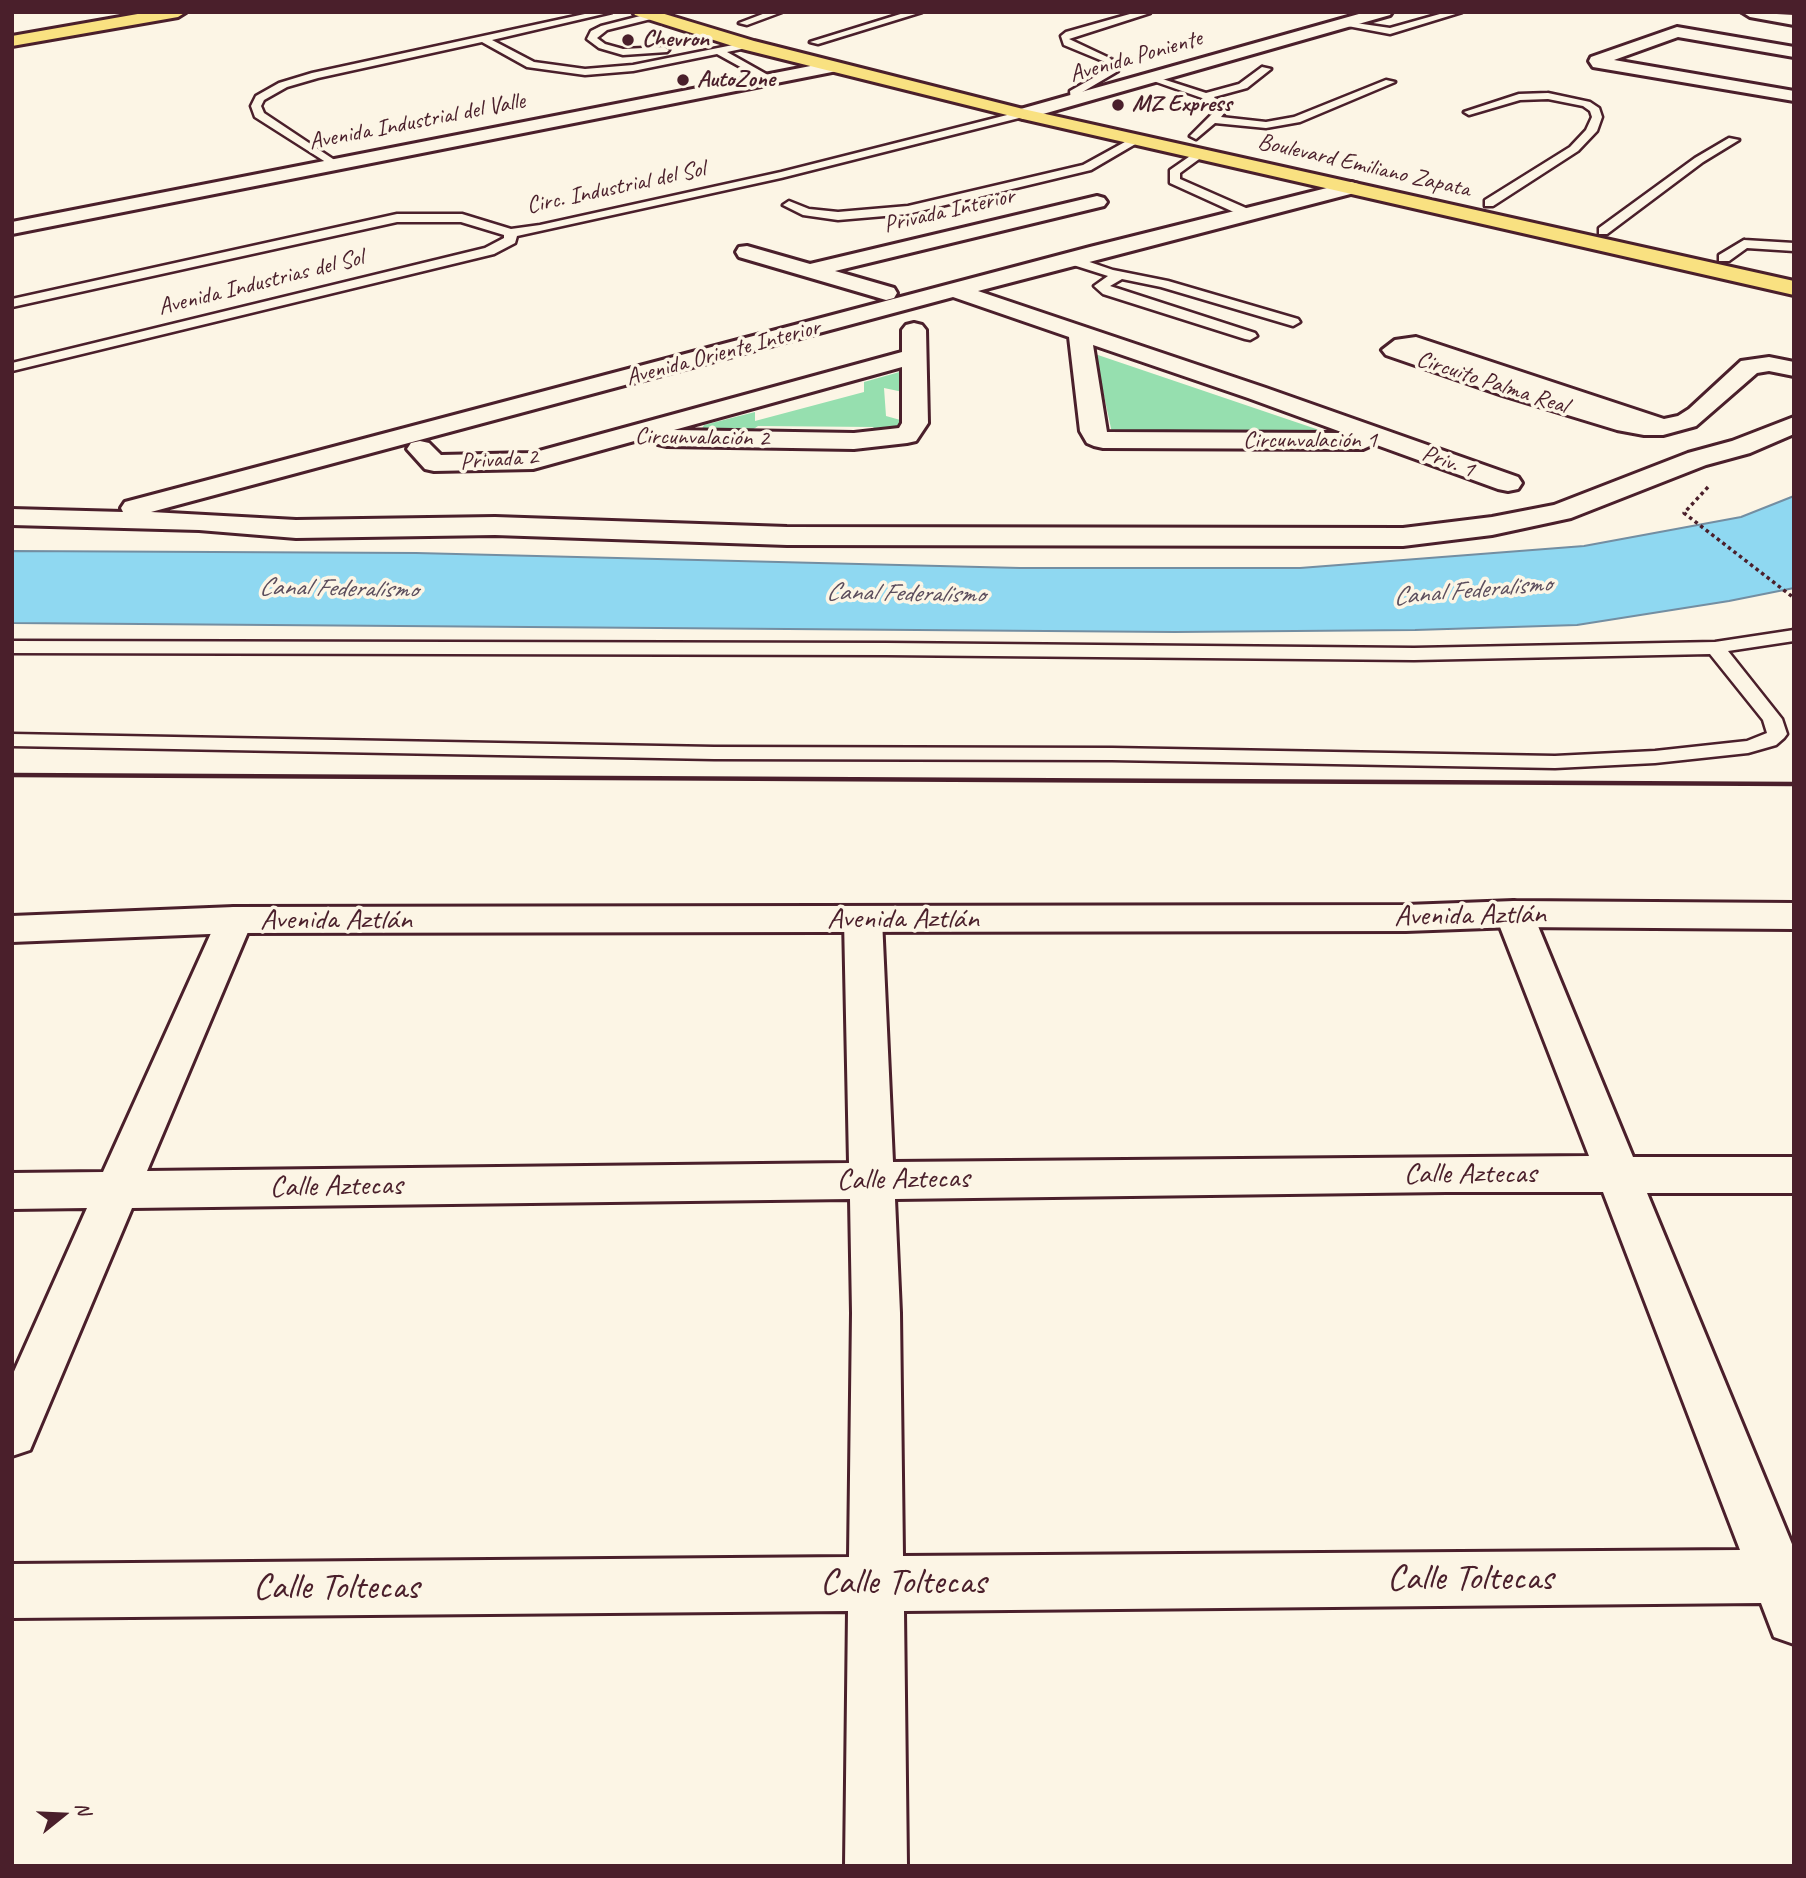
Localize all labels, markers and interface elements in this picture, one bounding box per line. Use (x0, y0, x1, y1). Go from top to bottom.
street label: Avenida Poniente (1066, 24, 1206, 90)
place label: Chevron (642, 26, 709, 54)
marker: Chevron (620, 32, 636, 48)
place label: AutoZone (697, 66, 775, 94)
marker: AutoZone (675, 72, 691, 88)
street label: Avenida Industrial del Valle (307, 87, 527, 157)
place label: MZ Express (1132, 91, 1232, 119)
marker: MZ Express (1110, 97, 1126, 113)
street label: Boulevard Emiliano Zapata (1255, 128, 1473, 204)
street label: Circ. Industrial del Sol (524, 155, 708, 221)
street label: Privada Interior (881, 182, 1017, 240)
street label: Avenida Industrias del Sol (155, 244, 367, 322)
street label: Avenida Oriente Interior (623, 313, 823, 393)
street label: Circuito Palma Real (1413, 345, 1571, 421)
street label: Circunvalación 2 (635, 422, 769, 454)
street label: Circunvalación 1 (1243, 427, 1377, 455)
street label: Priv. 1 (1418, 439, 1478, 485)
street label: Privada 2 (459, 443, 539, 477)
water label: Canal Federalismo (1392, 569, 1552, 613)
water label: Canal Federalismo (259, 572, 417, 606)
water label: Canal Federalismo (826, 577, 984, 611)
street label: Avenida Aztlán (1394, 897, 1546, 935)
street label: Avenida Aztlán (827, 901, 979, 937)
street label: Avenida Aztlán (260, 902, 412, 938)
street label: Calle Aztecas (1404, 1156, 1536, 1192)
street label: Calle Aztecas (836, 1161, 970, 1199)
street label: Calle Aztecas (269, 1168, 403, 1206)
street label: Calle Toltecas (1387, 1557, 1553, 1601)
street label: Calle Toltecas (820, 1561, 986, 1605)
street label: Calle Toltecas (253, 1566, 419, 1610)
north arrow (28, 1780, 98, 1850)
text: N (70, 1799, 96, 1818)

